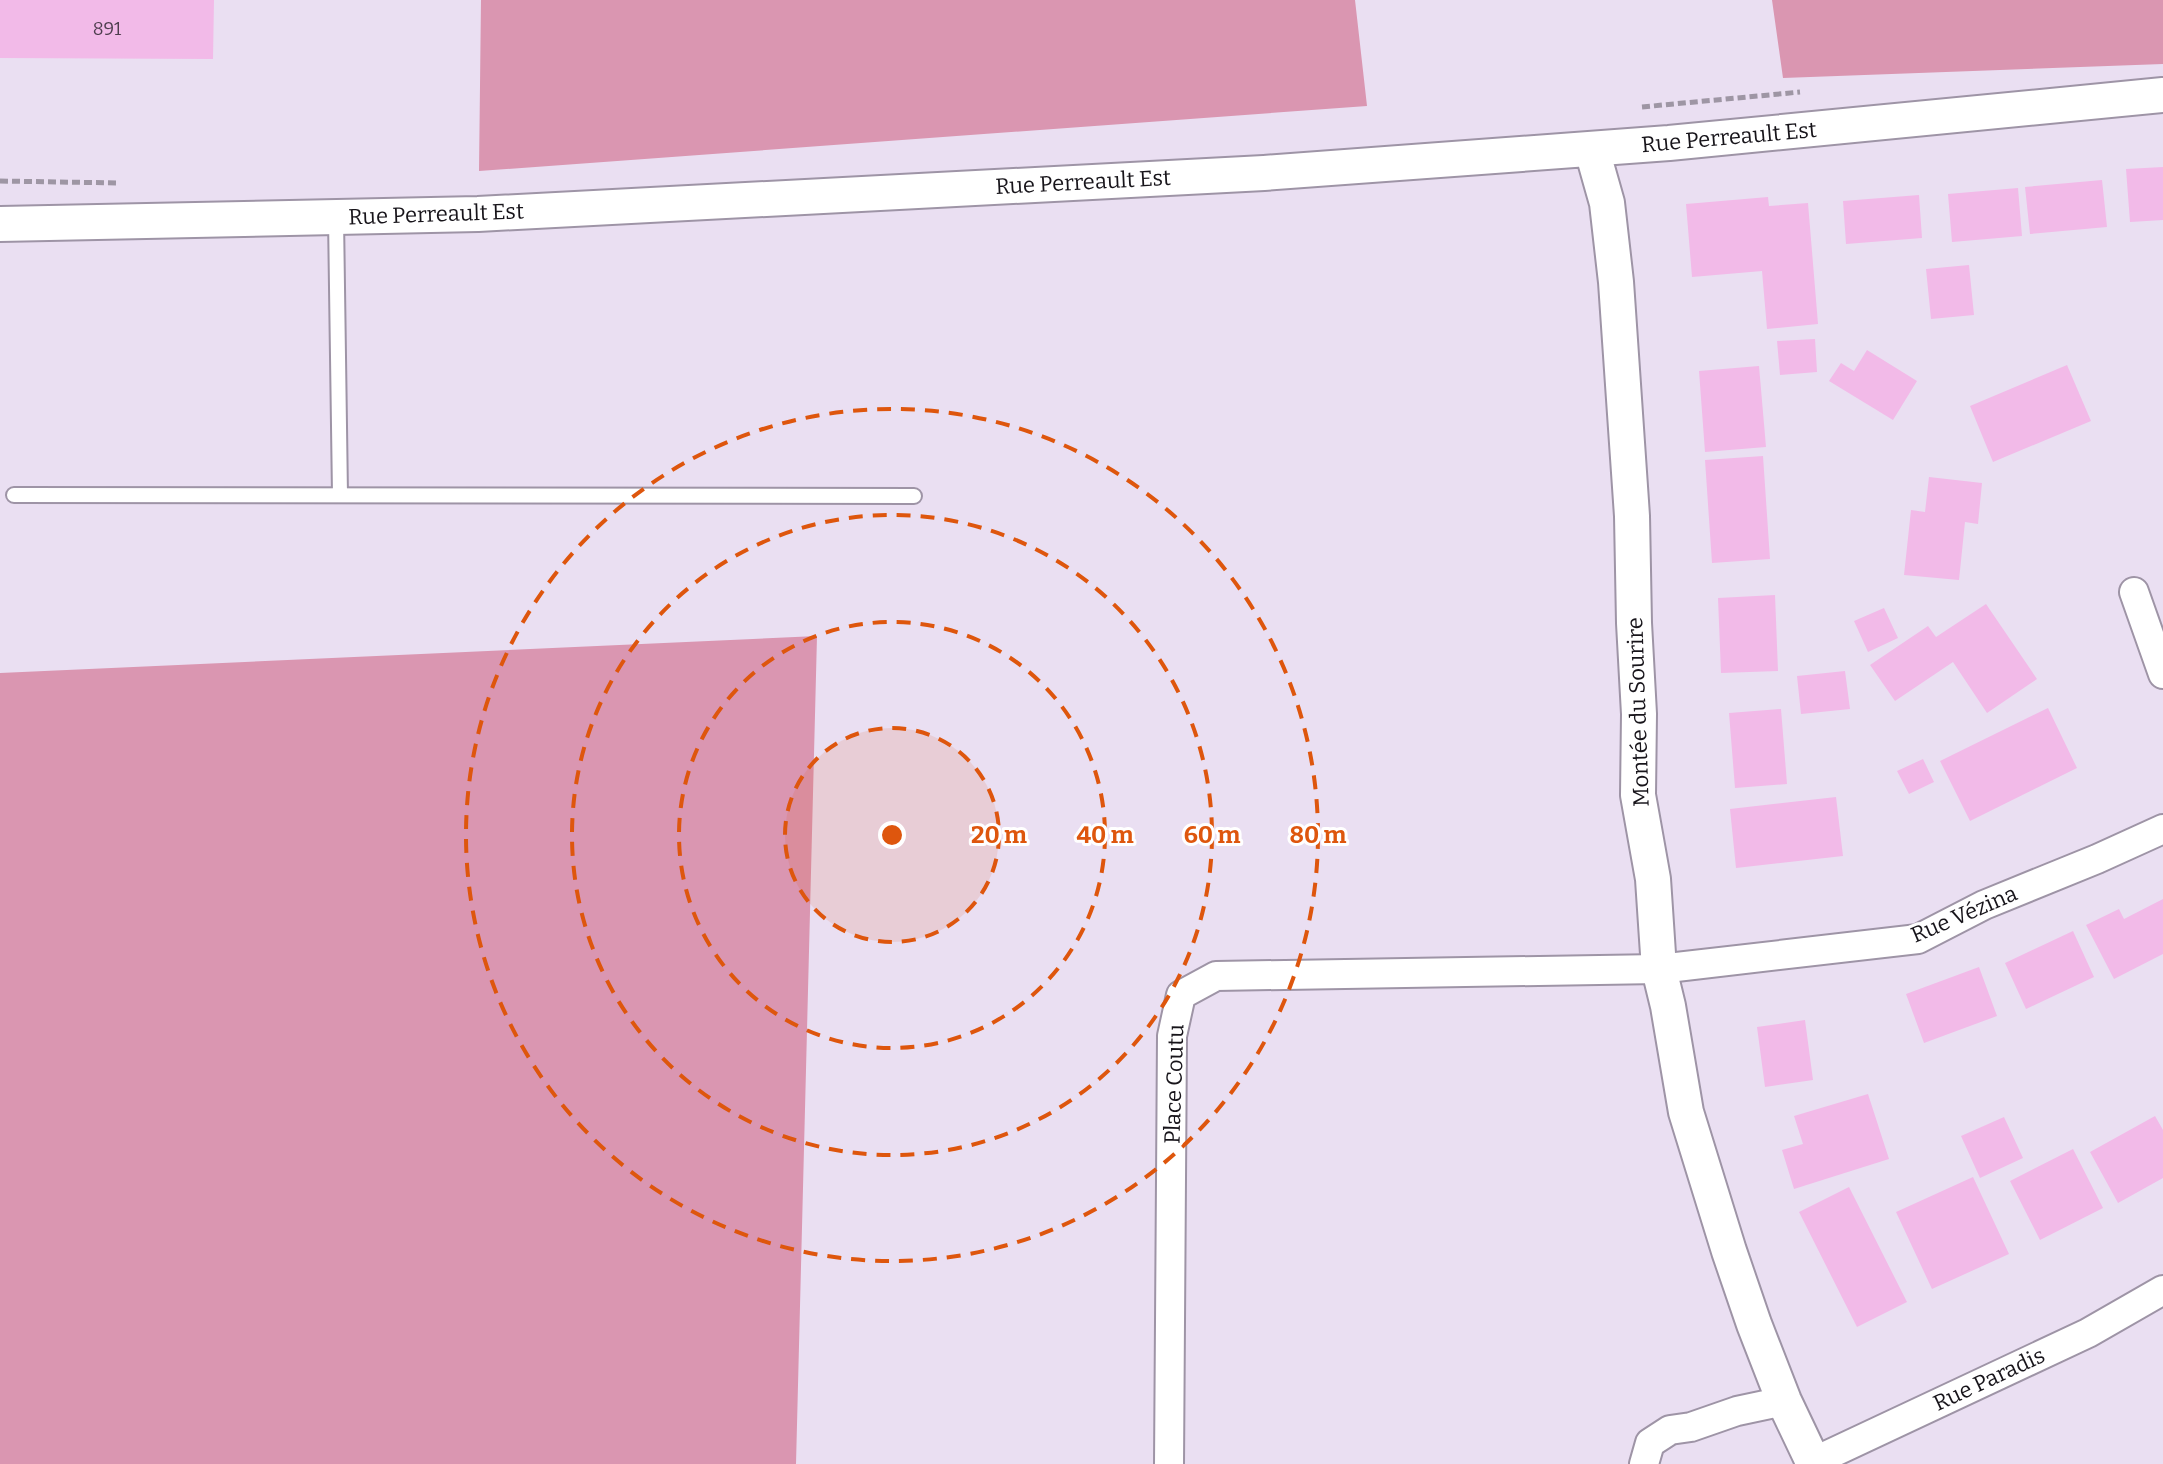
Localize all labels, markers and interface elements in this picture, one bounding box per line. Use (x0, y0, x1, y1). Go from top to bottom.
house number: 891 (93, 18, 122, 40)
street label: Rue Perreault Est (1640, 116, 1818, 158)
street label: Rue Perreault Est (995, 164, 1171, 200)
street label: Rue Perreault Est (348, 197, 524, 231)
street label: Montée du Sourire (1621, 617, 1655, 807)
centre of rings (878, 821, 906, 849)
text: 20 m (971, 821, 1027, 849)
text: 40 m (1076, 821, 1134, 849)
text: 60 m (1184, 821, 1240, 849)
text: 80 m (1290, 821, 1347, 849)
street label: Rue Vézina (1907, 879, 2021, 949)
street label: Place Coutu (1158, 1023, 1190, 1144)
street label: Rue Paradis (1929, 1341, 2049, 1417)

